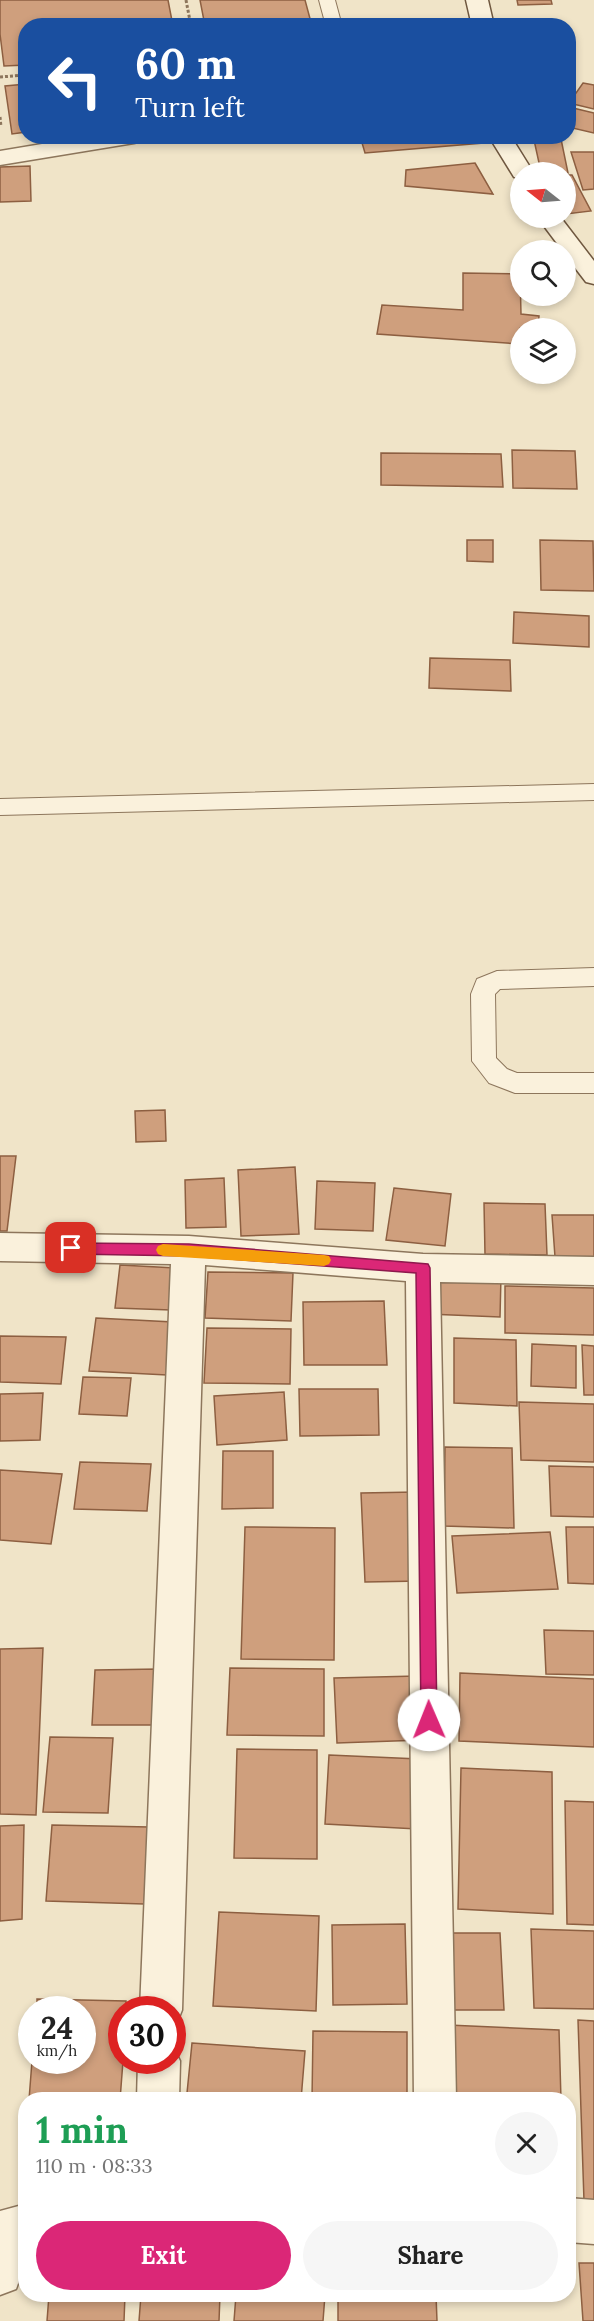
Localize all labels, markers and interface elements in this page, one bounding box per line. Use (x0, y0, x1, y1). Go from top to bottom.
text: 60 m (135, 37, 236, 91)
icon: left (36, 42, 114, 120)
text: Turn left (135, 90, 245, 124)
north arrow (510, 162, 576, 228)
map controls (510, 162, 576, 384)
button: search (510, 240, 576, 306)
button: layers (510, 318, 576, 384)
pin (45, 1222, 96, 1273)
icon: arrive (54, 1231, 87, 1264)
position arrow (397, 1688, 461, 1752)
speed limit sign: 30 (108, 1996, 186, 2074)
text: 24 (41, 2009, 73, 2047)
text: km/h (37, 2041, 77, 2060)
text: 1 min (36, 2107, 128, 2153)
button: close (495, 2112, 558, 2175)
text: 110 m · 08:33 (36, 2153, 153, 2178)
button: Exit (36, 2221, 291, 2290)
button: Share (303, 2221, 558, 2290)

